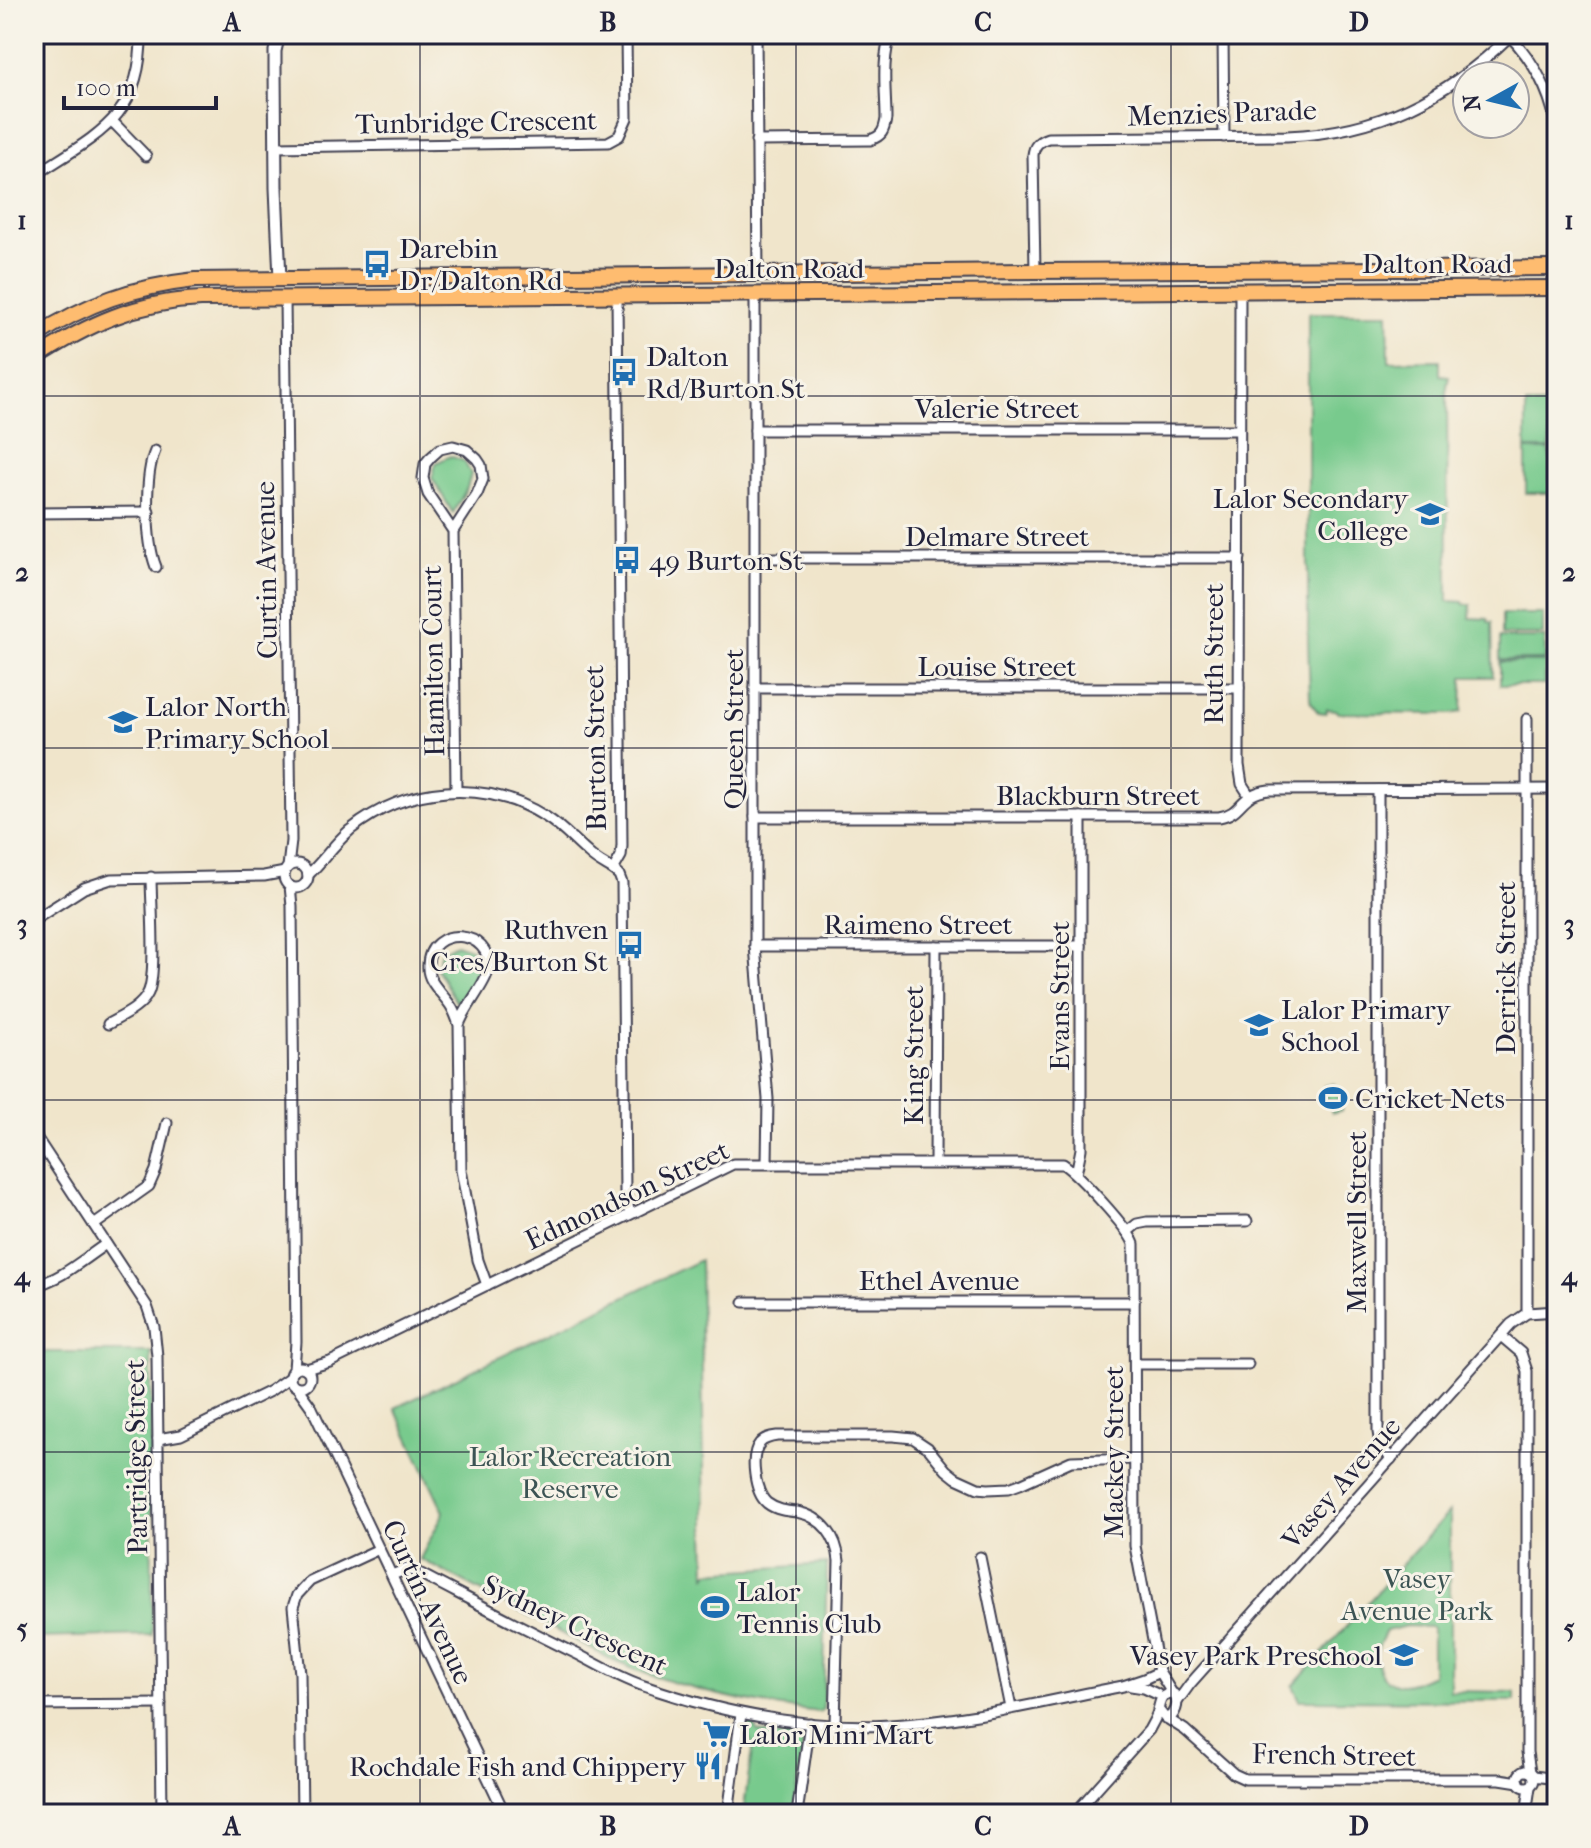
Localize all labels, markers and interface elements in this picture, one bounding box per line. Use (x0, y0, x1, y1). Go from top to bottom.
text: A (222, 7, 242, 38)
text: B (600, 7, 617, 38)
text: C (974, 7, 992, 38)
text: D (1349, 7, 1369, 38)
scale bar (64, 60, 216, 110)
north arrow (1451, 60, 1531, 140)
text: 100 m (76, 74, 136, 102)
text: N (1458, 92, 1486, 113)
street label: Menzies Parade (1127, 93, 1317, 133)
street label: Tunbridge Crescent (355, 103, 597, 141)
text: 1 (17, 205, 27, 236)
text: 1 (1564, 205, 1574, 236)
place label: Darebin Dr/Dalton Rd (399, 232, 563, 297)
street label: Dalton Road (1362, 247, 1513, 280)
bus stop icon: Darebin Dr/Dalton Rd (362, 249, 392, 279)
street label: Dalton Road (714, 252, 865, 285)
place label: Dalton Rd/Burton St (646, 340, 805, 405)
bus stop icon: Dalton Rd/Burton St (609, 357, 639, 387)
street label: Valerie Street (914, 392, 1079, 425)
street label: Curtin Avenue (248, 481, 284, 659)
place label: Lalor Secondary College (1213, 482, 1409, 547)
school or university icon: Lalor Secondary College (1415, 499, 1445, 529)
street label: Delmare Street (905, 520, 1089, 553)
place label: 49 Burton St (649, 544, 803, 577)
bus stop icon: 49 Burton St (612, 545, 642, 575)
text: 2 (15, 557, 29, 588)
text: 2 (1562, 557, 1576, 588)
street label: Hamilton Court (415, 565, 451, 757)
street label: Ruth Street (1197, 583, 1230, 725)
street label: Queen Street (717, 648, 750, 810)
street label: Louise Street (917, 650, 1077, 683)
street label: Burton Street (577, 665, 613, 831)
place label: Lalor North Primary School (145, 690, 330, 755)
school or university icon: Lalor North Primary School (108, 707, 138, 737)
street label: Blackburn Street (996, 779, 1200, 812)
street label: Derrick Street (1489, 881, 1522, 1055)
street label: Raimeno Street (823, 908, 1013, 941)
text: 3 (17, 909, 27, 940)
text: 3 (1564, 909, 1574, 940)
place label: Ruthven Cres/Burton St (430, 913, 608, 978)
street label: Evans Street (1043, 921, 1076, 1071)
bus stop icon: Ruthven Cres/Burton St (615, 930, 645, 960)
street label: King Street (897, 985, 930, 1125)
place label: Lalor Primary School (1281, 993, 1452, 1058)
school or university icon: Lalor Primary School (1244, 1010, 1274, 1040)
place label: Cricket Nets (1355, 1082, 1505, 1115)
sports icon: Cricket Nets (1318, 1083, 1348, 1113)
street label: Maxwell Street (1340, 1131, 1373, 1313)
street label: Edmondson Street (520, 1133, 734, 1257)
text: 4 (13, 1261, 31, 1293)
text: 4 (1560, 1261, 1578, 1293)
street label: Ethel Avenue (859, 1264, 1019, 1297)
street label: Partridge Street (118, 1359, 154, 1555)
street label: Mackey Street (1097, 1365, 1130, 1539)
street label: Vasey Avenue (1274, 1410, 1407, 1557)
park label: Lalor Recreation Reserve (469, 1440, 671, 1505)
street label: Curtin Avenue (376, 1515, 481, 1690)
park label: Vasey Avenue Park (1340, 1562, 1494, 1627)
street label: Sydney Crescent (477, 1568, 673, 1682)
place label: Lalor Tennis Club (737, 1575, 881, 1640)
sports icon: Lalor Tennis Club (700, 1592, 730, 1622)
text: 5 (16, 1613, 28, 1644)
text: 5 (1563, 1613, 1575, 1644)
place label: Vasey Park Preschool (1129, 1639, 1382, 1672)
school or university icon: Vasey Park Preschool (1389, 1640, 1419, 1670)
place label: Lalor Mini Mart (739, 1718, 933, 1751)
supermarket icon: Lalor Mini Mart (702, 1719, 732, 1749)
street label: French Street (1251, 1737, 1417, 1773)
place label: Rochdale Fish and Chippery (349, 1750, 687, 1783)
restaurant icon: Rochdale Fish and Chippery (693, 1751, 723, 1781)
text: A (222, 1811, 242, 1842)
text: B (600, 1811, 617, 1842)
text: C (974, 1811, 992, 1842)
text: D (1349, 1811, 1369, 1842)

